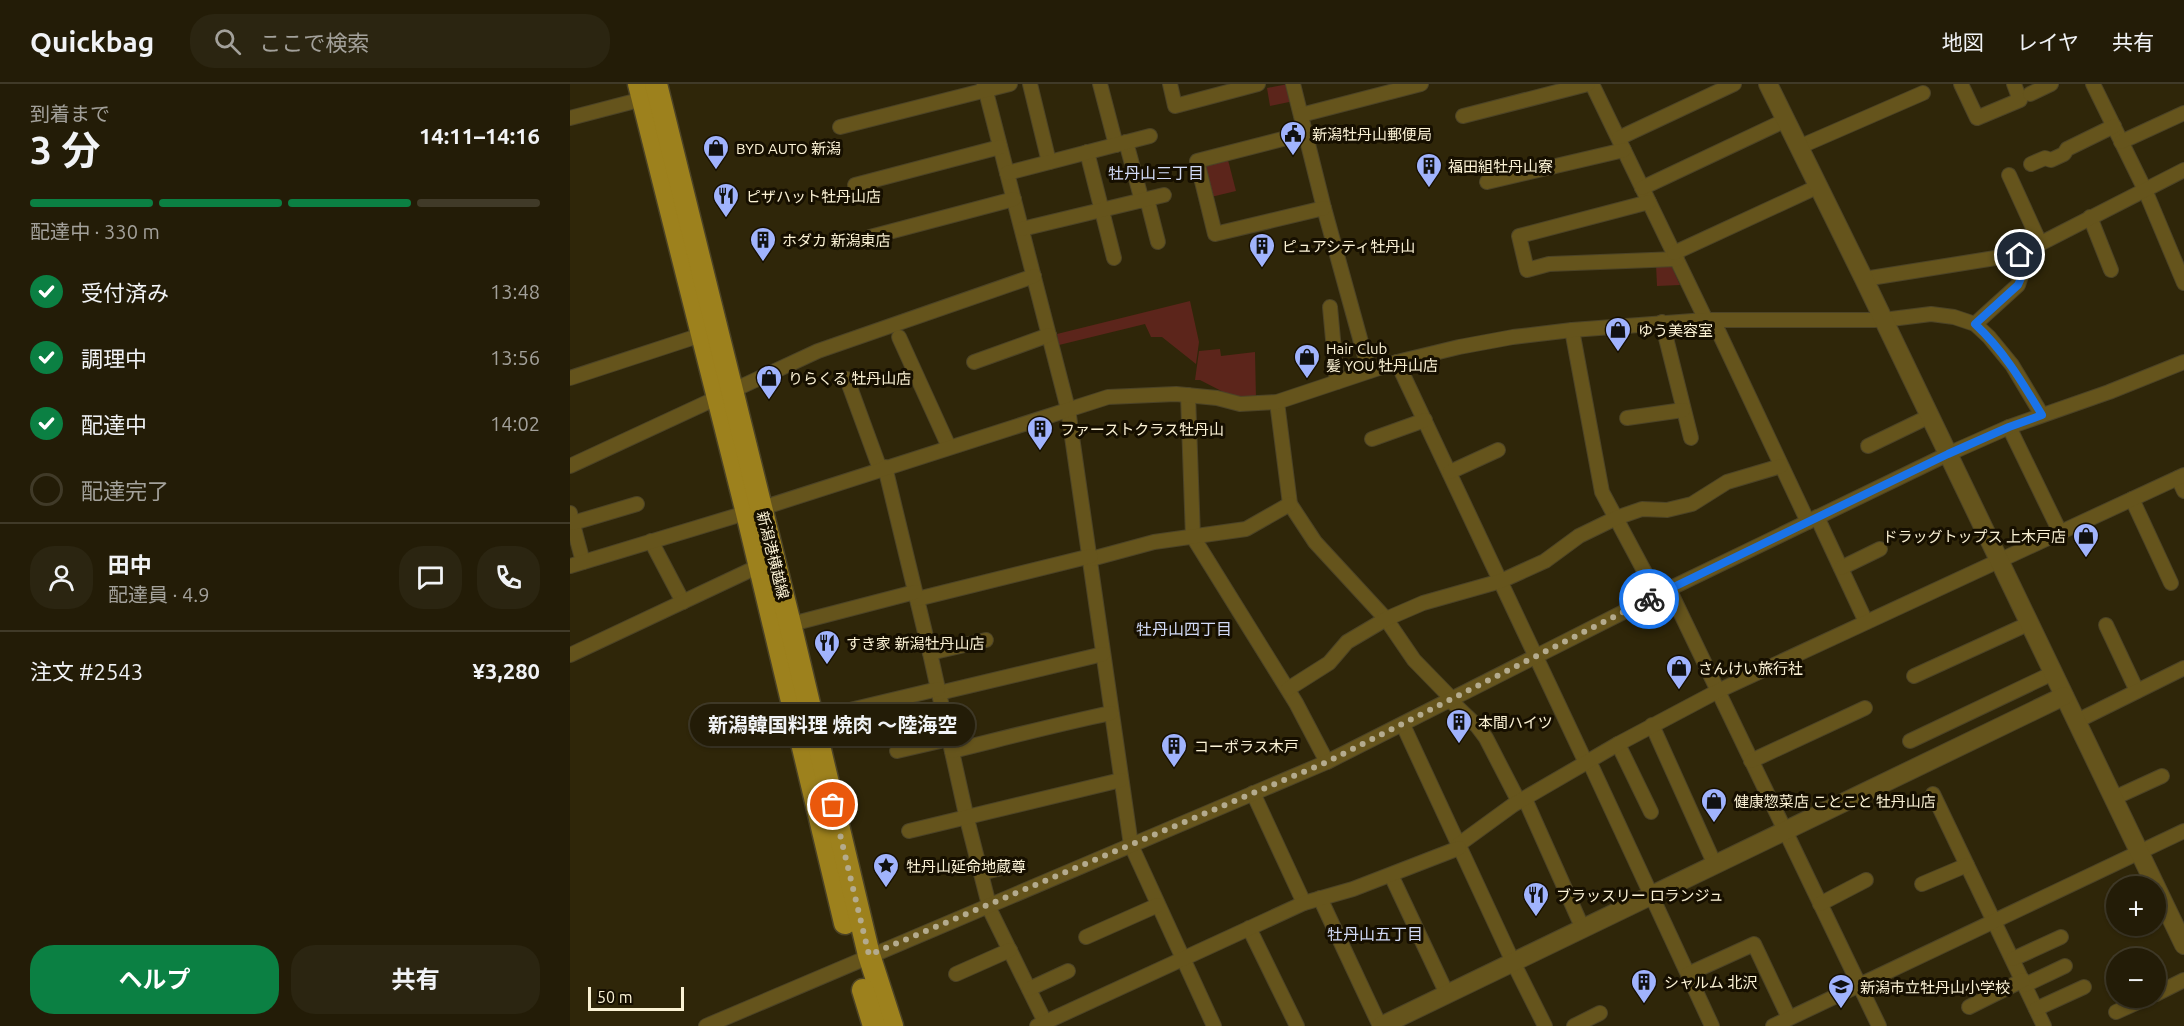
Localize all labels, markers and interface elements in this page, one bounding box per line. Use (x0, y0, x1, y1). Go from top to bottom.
search box (190, 14, 610, 68)
icon: search (211, 25, 244, 58)
text: Quickbag (30, 26, 154, 57)
text: ここで検索 (259, 30, 369, 55)
text: 地図 (1942, 30, 1984, 54)
text: レイヤ (2017, 30, 2079, 54)
text: 共有 (2112, 30, 2154, 54)
text: 到着まで (30, 102, 110, 125)
public building icon: 新潟牡丹山郵便局 (1278, 119, 1308, 157)
text: 14:11–14:16 (419, 123, 540, 148)
place label: 新潟牡丹山郵便局 (1312, 126, 1432, 143)
text: 3 分 (30, 128, 100, 171)
shop icon: BYD AUTO 新潟 (701, 133, 731, 171)
place label: BYD AUTO 新潟 (736, 140, 841, 157)
building icon: 福田組牡丹山寮 (1414, 151, 1444, 189)
place label: 福田組牡丹山寮 (1448, 158, 1553, 175)
district label: 牡丹山三丁目 (1108, 164, 1204, 182)
restaurant icon: ピザハット牡丹山店 (711, 181, 741, 219)
place label: ピザハット牡丹山店 (746, 188, 881, 205)
text: 配達中 · 330 m (30, 220, 160, 243)
building icon: ホダカ 新潟東店 (748, 225, 778, 263)
pin (1994, 229, 2045, 280)
building icon: ピュアシティ牡丹山 (1247, 231, 1277, 269)
place label: ホダカ 新潟東店 (782, 232, 890, 249)
place label: ピュアシティ牡丹山 (1282, 238, 1415, 255)
icon: home (2003, 238, 2036, 271)
icon: check (30, 275, 63, 308)
text: 受付済み (81, 280, 169, 305)
text: 13:48 (490, 280, 540, 303)
shop icon: ゆう美容室 (1603, 315, 1633, 353)
place label: ゆう美容室 (1638, 322, 1713, 339)
place label: Hair Club 髪 YOU 牡丹山店 (1326, 340, 1438, 374)
icon: check (30, 341, 63, 374)
shop icon: Hair Club 髪 YOU 牡丹山店 (1292, 342, 1322, 380)
text: 調理中 (81, 346, 147, 371)
text: 13:56 (490, 346, 540, 369)
shop icon: りらくる 牡丹山店 (754, 363, 784, 401)
place label: りらくる 牡丹山店 (788, 370, 911, 387)
icon: check (30, 407, 63, 440)
text: 配達中 (81, 412, 147, 437)
text: 14:02 (490, 412, 540, 435)
building icon: ファーストクラス牡丹山 (1025, 414, 1055, 452)
place label: ファーストクラス牡丹山 (1060, 421, 1224, 438)
text: 配達完了 (81, 478, 169, 503)
street label: 新潟港横越線 (754, 509, 792, 601)
shop icon: ドラッグトップス 上木戸店 (2071, 521, 2101, 559)
place label: ドラッグトップス 上木戸店 (1883, 528, 2066, 545)
button: person (30, 546, 93, 609)
button: chat (399, 546, 462, 609)
button: phone (477, 546, 540, 609)
text: 田中 (108, 552, 152, 577)
courier (1619, 569, 1679, 629)
text: 配達員 · 4.9 (108, 583, 210, 606)
icon: bike (1633, 583, 1666, 616)
district label: 牡丹山四丁目 (1136, 620, 1232, 638)
restaurant icon: すき家 新潟牡丹山店 (812, 628, 842, 666)
place label: すき家 新潟牡丹山店 (846, 635, 984, 652)
shop icon: さんけい旅行社 (1664, 653, 1694, 691)
text: ¥3,280 (473, 658, 540, 683)
text: 注文 #2543 (30, 659, 143, 684)
place label: さんけい旅行社 (1698, 660, 1803, 677)
callout: 新潟韓国料理 焼肉 ～陸海空 (691, 703, 976, 745)
building icon: 本間ハイツ (1444, 707, 1474, 745)
text: 新潟韓国料理 焼肉 ～陸海空 (708, 713, 957, 736)
place label: 本間ハイツ (1478, 714, 1553, 731)
building icon: コーポラス木戸 (1159, 731, 1189, 769)
place label: コーポラス木戸 (1194, 738, 1299, 755)
pin (807, 779, 858, 830)
shop icon: 健康惣菜店 ことこと 牡丹山店 (1699, 786, 1729, 824)
icon: bag (816, 788, 849, 821)
place label: 健康惣菜店 ことこと 牡丹山店 (1734, 793, 1936, 810)
place icon: 牡丹山延命地蔵尊 (871, 851, 901, 889)
place label: 牡丹山延命地蔵尊 (906, 858, 1026, 875)
map controls (2106, 876, 2166, 1008)
button: + (2106, 876, 2166, 936)
restaurant icon: ブラッスリー ロランジュ (1521, 880, 1551, 918)
place label: ブラッスリー ロランジュ (1556, 887, 1723, 904)
district label: 牡丹山五丁目 (1327, 925, 1423, 943)
button: ヘルプ (30, 945, 279, 1014)
button: 共有 (291, 945, 540, 1014)
button: − (2106, 948, 2166, 1008)
building icon: シャルム 北沢 (1629, 967, 1659, 1005)
school or university icon: 新潟市立牡丹山小学校 (1826, 972, 1856, 1010)
place label: シャルム 北沢 (1664, 974, 1757, 991)
place label: 新潟市立牡丹山小学校 (1860, 979, 2010, 996)
scale bar (588, 984, 684, 1012)
text: 50 m (597, 988, 633, 1006)

